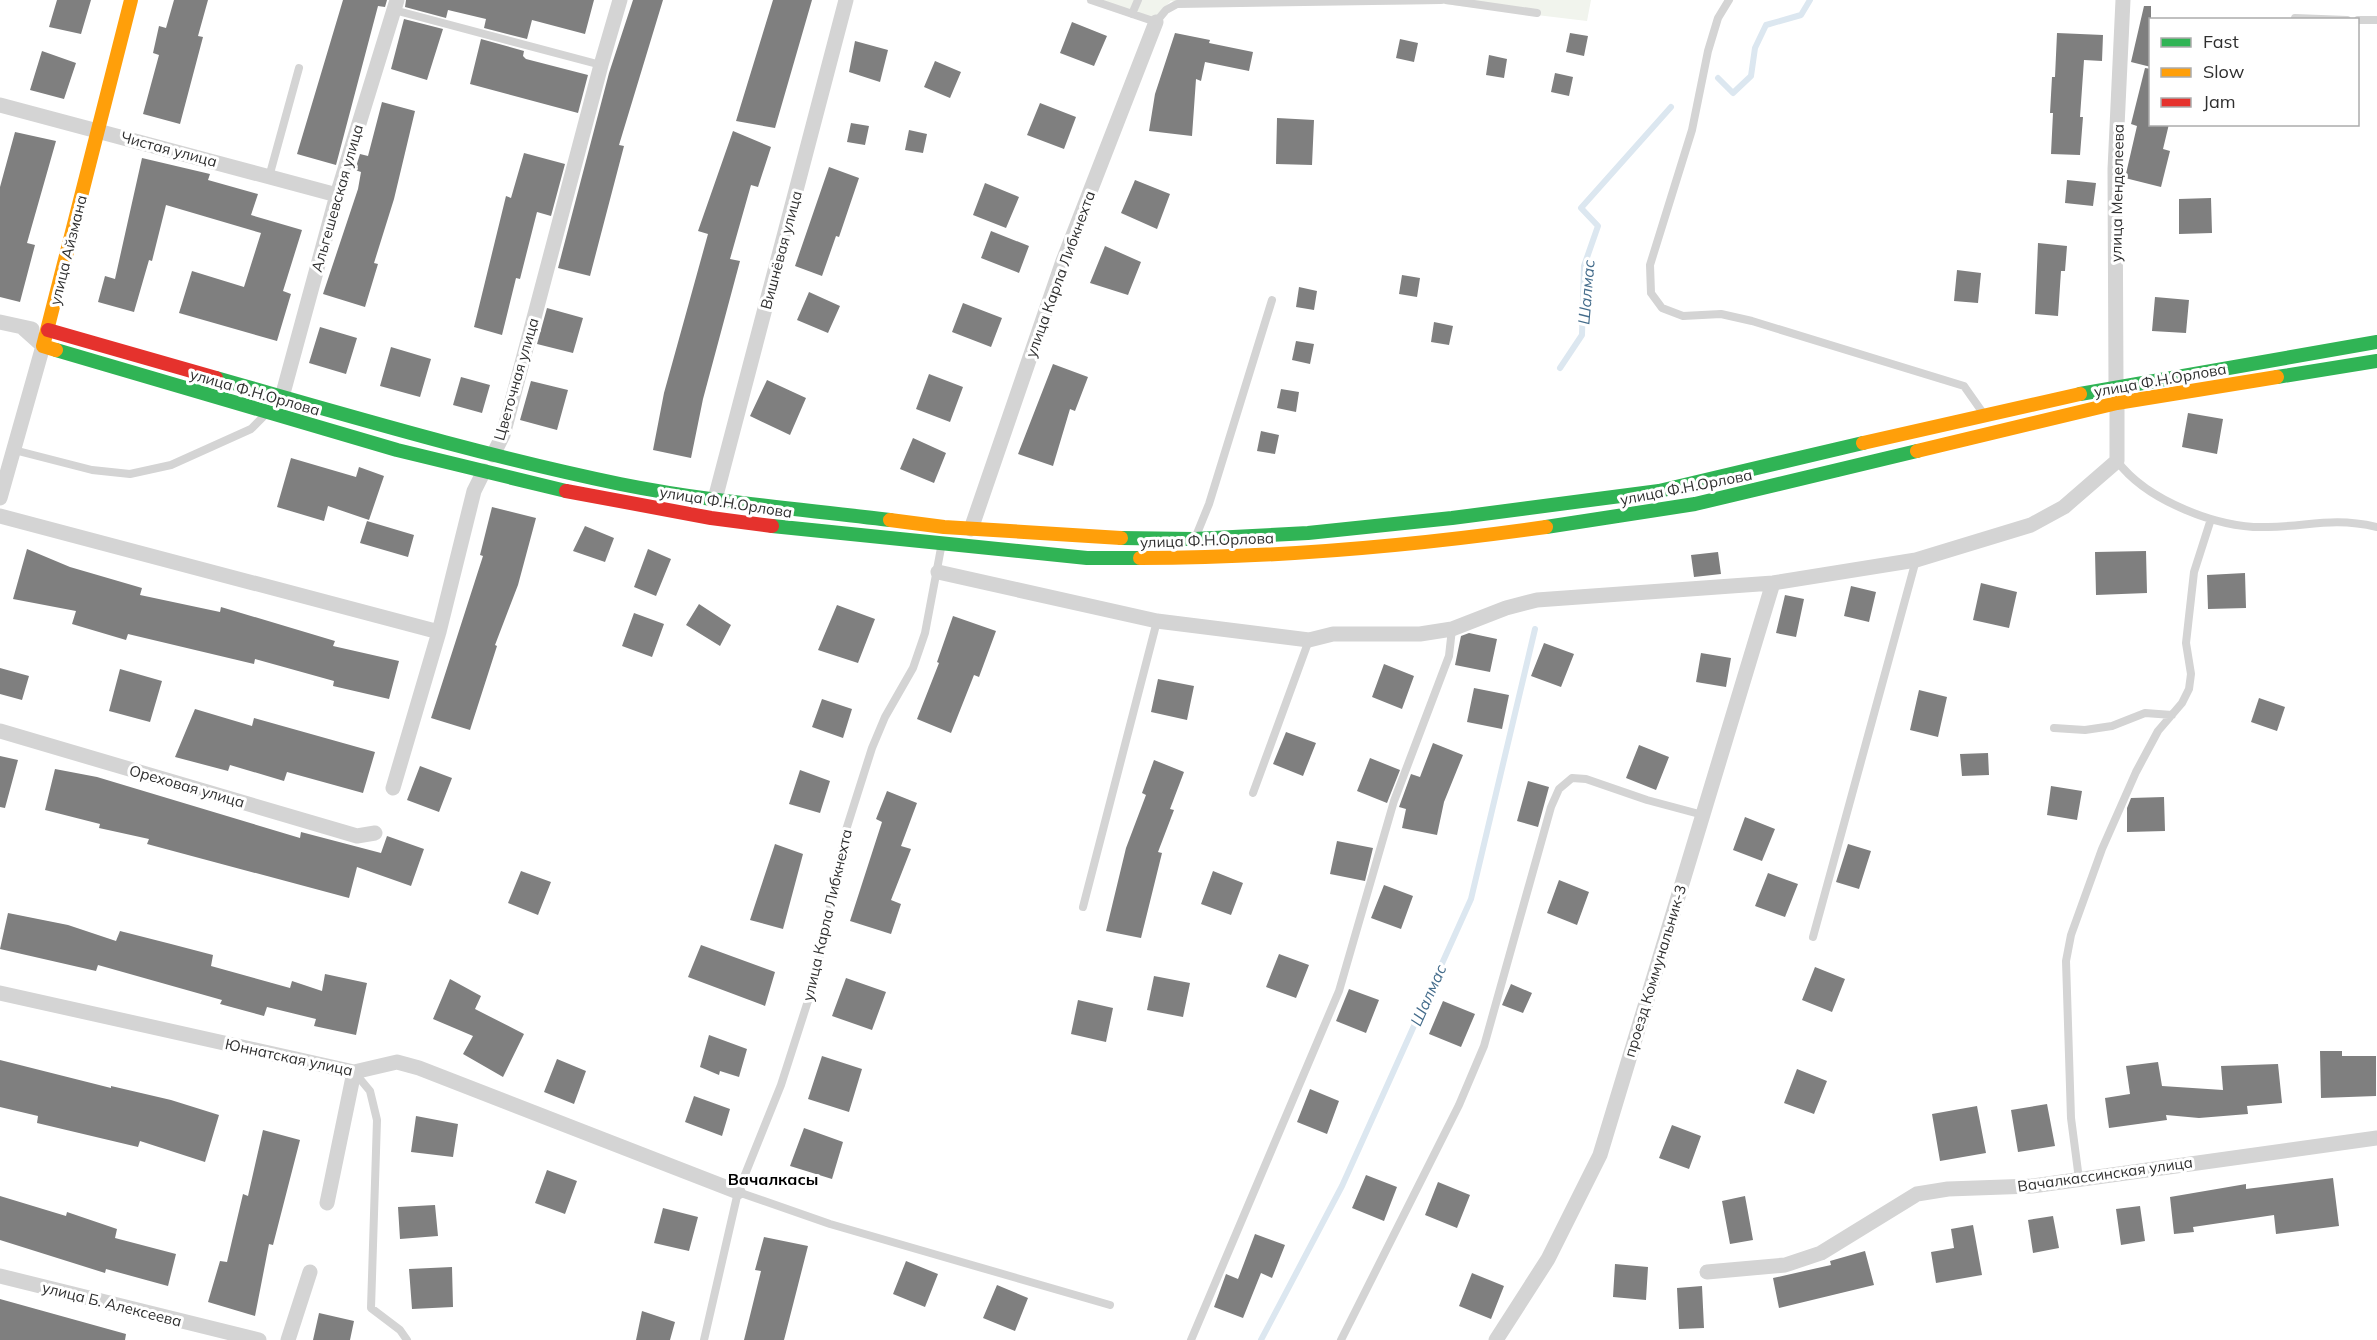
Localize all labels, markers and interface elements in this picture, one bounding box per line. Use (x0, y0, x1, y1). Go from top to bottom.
legend (2149, 18, 2359, 126)
text: Fast (2203, 30, 2239, 53)
text: Slow (2203, 60, 2245, 83)
text: Jam (2203, 90, 2236, 113)
street label: Альгешевская улица (307, 122, 367, 274)
street label: улица Менделеева (2106, 124, 2128, 262)
street label: Чистая улица (119, 127, 219, 171)
street label: улица Карла Либкнехта (1021, 188, 1099, 360)
street label: Вишнёвая улица (756, 189, 806, 311)
street label: улица Айзмана (45, 193, 91, 307)
water label: Шалмас (1573, 259, 1599, 325)
street label: Цветочная улица (489, 315, 543, 443)
street label: улица Ф.Н.Орлова (2092, 359, 2228, 401)
street label: улица Ф.Н.Орлова (188, 364, 322, 420)
street label: улица Ф.Н.Орлова (1618, 465, 1754, 509)
street label: улица Ф.Н.Орлова (658, 482, 794, 522)
street label: улица Ф.Н.Орлова (1140, 528, 1274, 552)
street label: Ореховая улица (127, 760, 247, 812)
street label: улица Карла Либкнехта (798, 827, 856, 1003)
street label: проезд Коммунальник-3 (1620, 883, 1690, 1059)
water label: Шалмас (1406, 961, 1450, 1029)
street label: Юннатская улица (223, 1034, 355, 1080)
street label: Вачалкассинская улица (2016, 1152, 2194, 1196)
district label: Вачалкасы (728, 1169, 818, 1189)
street label: улица Б. Алексеева (40, 1277, 184, 1331)

